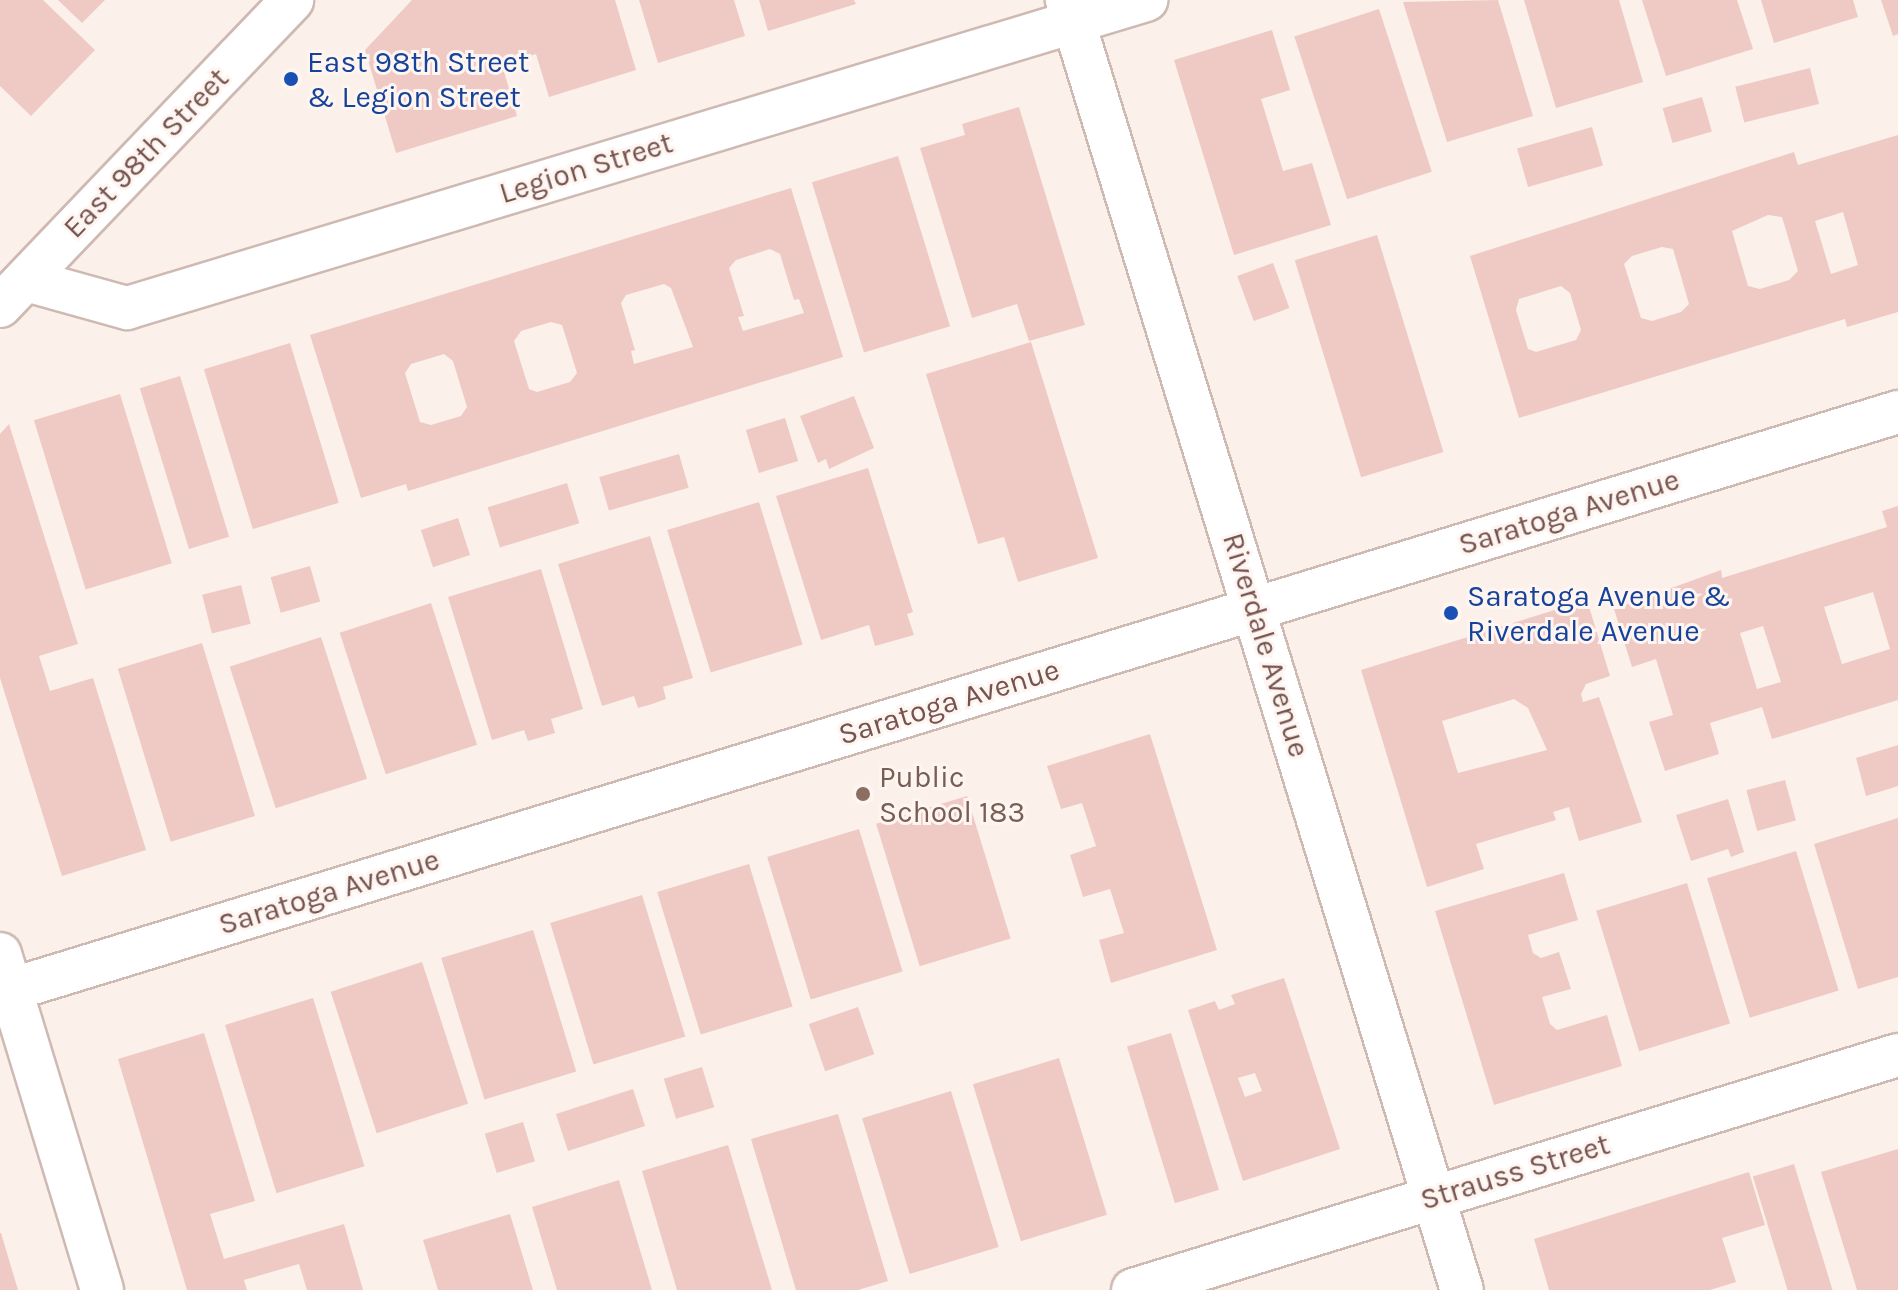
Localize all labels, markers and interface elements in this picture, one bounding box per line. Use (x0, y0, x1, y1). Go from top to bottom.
place label: East 98th Street & Legion Street (307, 44, 529, 114)
street label: East 98th Street (56, 61, 236, 245)
marker: East 98th Street & Legion Street (282, 70, 300, 88)
street label: Legion Street (495, 125, 677, 211)
street label: Saratoga Avenue (1454, 461, 1684, 563)
street label: Riverdale Avenue (1215, 529, 1317, 761)
place label: Saratoga Avenue & Riverdale Avenue (1467, 578, 1731, 648)
marker: Saratoga Avenue & Riverdale Avenue (1442, 604, 1460, 622)
street label: Saratoga Avenue (834, 651, 1064, 753)
place label: Public School 183 (879, 759, 1025, 830)
marker: Public School 183 (854, 785, 872, 803)
street label: Saratoga Avenue (214, 841, 444, 943)
street label: Strauss Street (1416, 1126, 1614, 1218)

